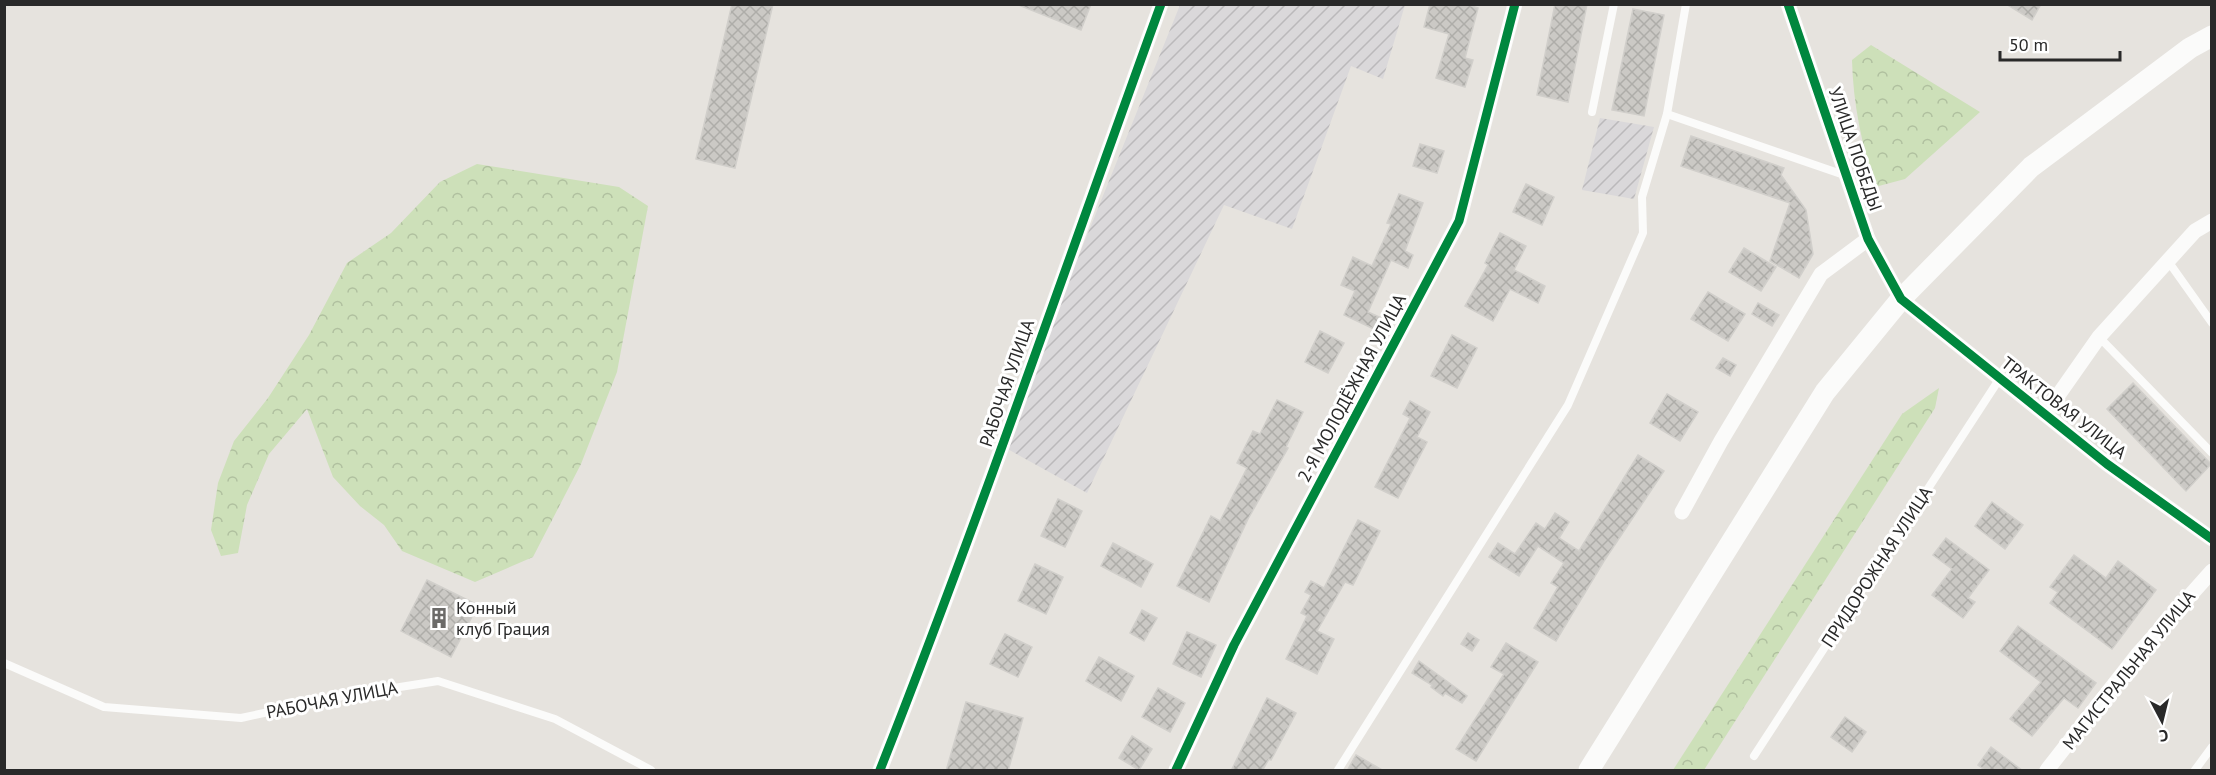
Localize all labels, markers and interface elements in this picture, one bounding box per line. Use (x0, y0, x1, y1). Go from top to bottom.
scale bar (2000, 24, 2120, 62)
text: 50 m (2009, 33, 2048, 56)
street label: УЛИЦА ПОБЕДЫ (1824, 84, 1887, 214)
street label: 2-Я МОЛОДЁЖНАЯ УЛИЦА (1292, 289, 1411, 486)
street label: РАБОЧАЯ УЛИЦА (974, 316, 1039, 450)
street label: ТРАКТОВАЯ УЛИЦА (1997, 351, 2132, 464)
street label: ПРИДОРОЖНАЯ УЛИЦА (1816, 482, 1937, 652)
street label: МАГИСТРАЛЬНАЯ УЛИЦА (2058, 586, 2200, 754)
place label: Конный клуб Грация (456, 596, 550, 640)
building icon: Конный клуб Грация (427, 606, 451, 630)
street label: РАБОЧАЯ УЛИЦА (264, 675, 400, 724)
north arrow (2132, 691, 2192, 751)

